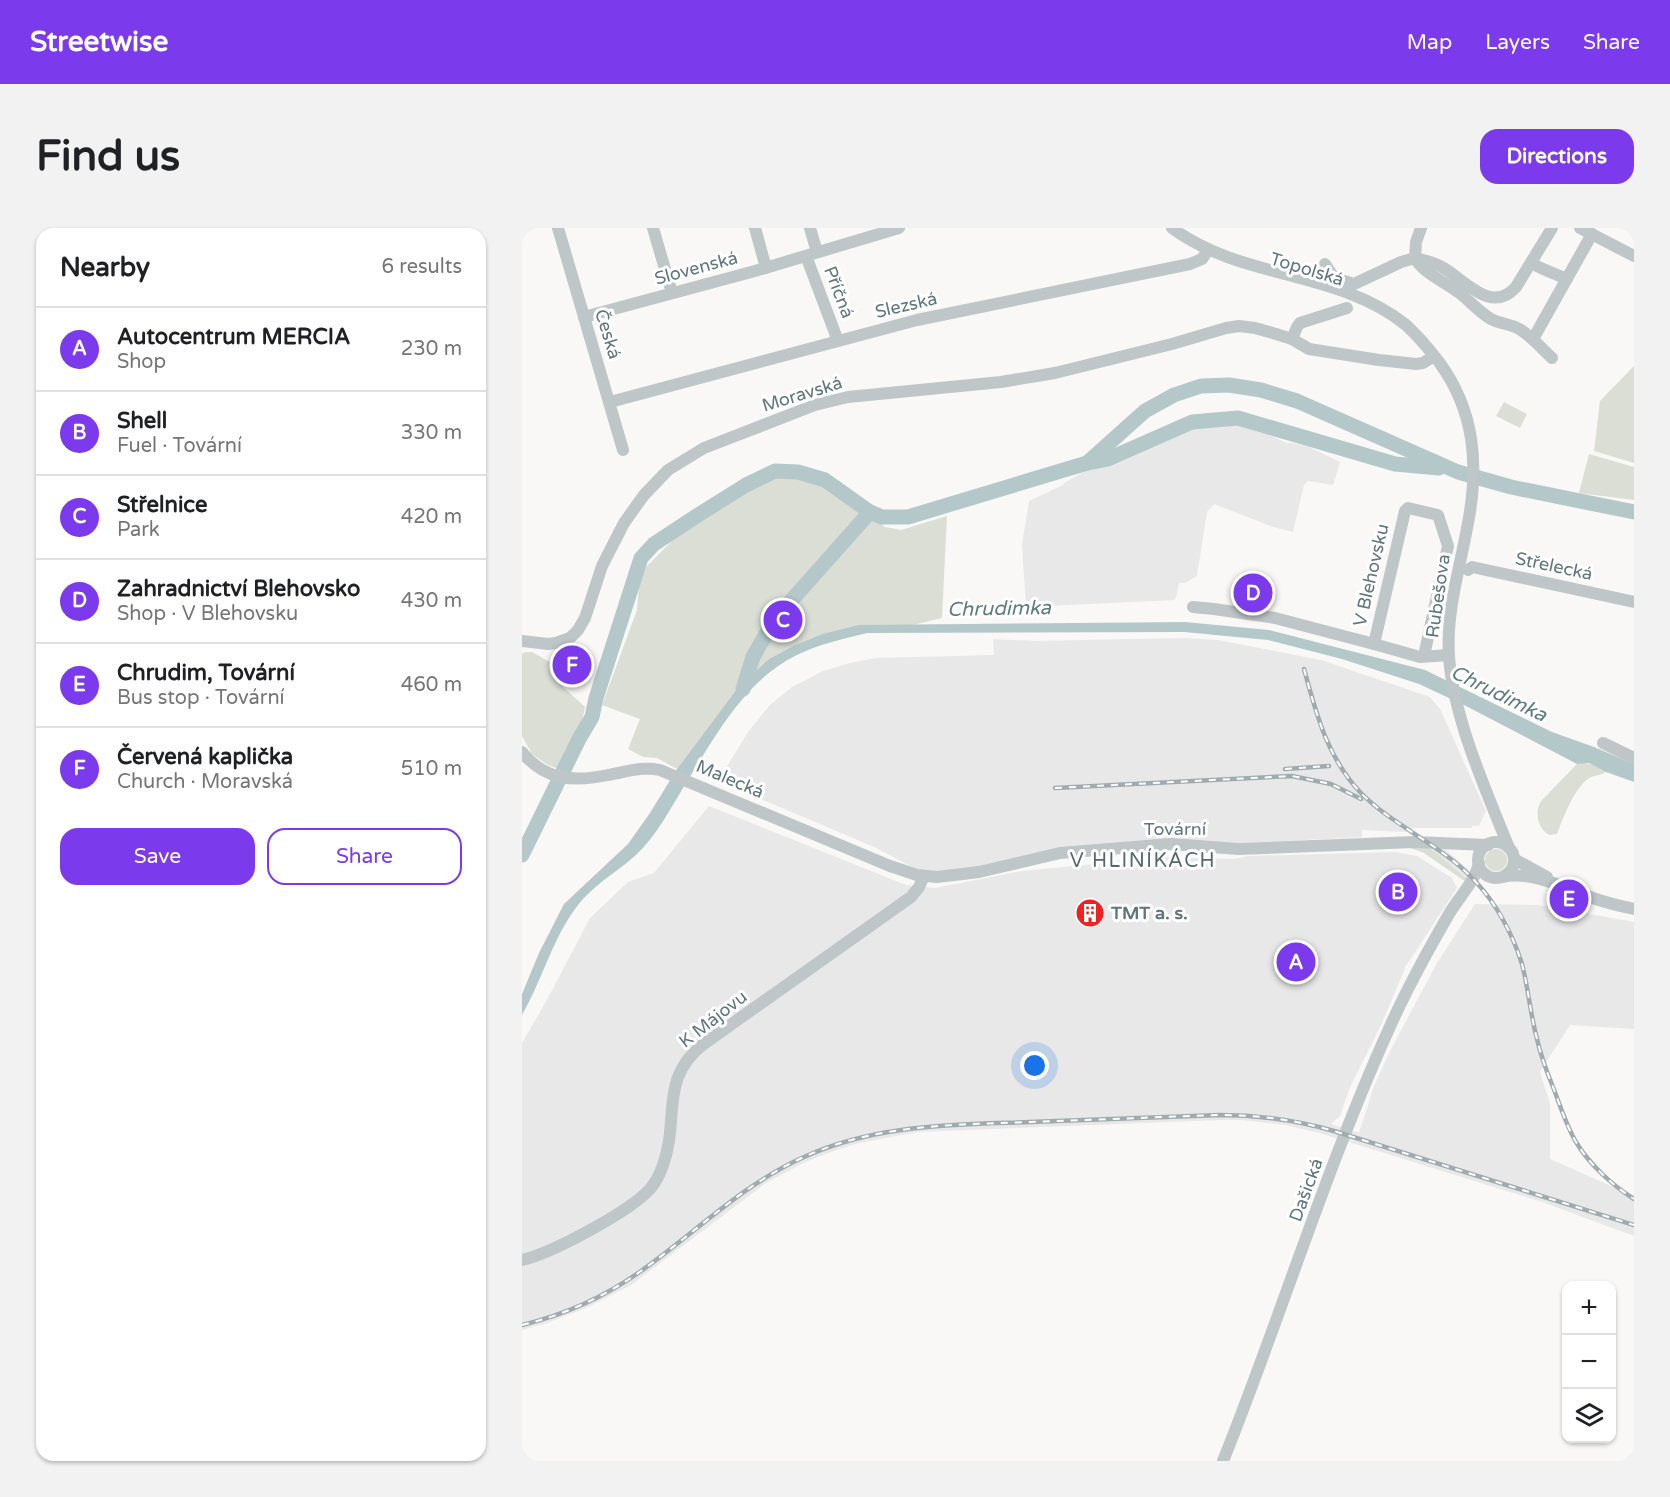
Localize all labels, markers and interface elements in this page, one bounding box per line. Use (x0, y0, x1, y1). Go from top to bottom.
text: Streetwise (30, 25, 168, 59)
text: Map (1407, 30, 1452, 55)
text: Layers (1485, 30, 1550, 55)
text: Share (1583, 30, 1640, 55)
button: Directions (1480, 129, 1634, 184)
text: Find us (36, 131, 180, 182)
street label: Slovenská (652, 246, 740, 290)
street label: Topolská (1267, 247, 1347, 291)
text: Nearby (60, 252, 150, 283)
text: 6 results (382, 255, 462, 279)
street label: Příčná (819, 263, 859, 321)
street label: Slezská (873, 287, 939, 323)
street label: Česká (590, 306, 626, 362)
text: Autocentrum MERCIA (117, 324, 350, 350)
text: A (72, 337, 87, 361)
text: 230 m (401, 337, 462, 361)
text: Shop (117, 350, 166, 374)
street label: Moravská (759, 371, 845, 417)
text: Shell (117, 408, 167, 434)
text: B (73, 421, 86, 445)
text: 330 m (401, 421, 462, 445)
text: Fuel · Tovární (117, 434, 242, 458)
text: Střelnice (117, 492, 207, 518)
text: C (73, 505, 86, 529)
text: 420 m (401, 505, 462, 529)
text: Park (117, 518, 160, 542)
street label: V Blehovsku (1348, 521, 1394, 629)
street label: Střelecká (1513, 547, 1595, 585)
street label: Rubešova (1421, 553, 1455, 639)
pin: D (1234, 570, 1272, 616)
text: Zahradnictví Blehovsko (117, 576, 360, 602)
text: D (72, 589, 87, 613)
text: 430 m (401, 589, 462, 613)
water label: Chrudimka (947, 596, 1052, 622)
pin: C (764, 598, 802, 642)
text: Shop · V Blehovsku (117, 602, 298, 626)
pin: F (553, 642, 592, 688)
text: Chrudim, Tovární (117, 660, 295, 686)
water label: Chrudimka (1447, 660, 1551, 728)
text: E (73, 673, 86, 697)
text: 460 m (401, 673, 462, 697)
text: Bus stop · Tovární (117, 686, 285, 710)
text: Červená kaplička (117, 744, 293, 770)
street label: Malecká (693, 755, 767, 803)
text: F (73, 757, 86, 781)
text: 510 m (401, 757, 462, 781)
text: Church · Moravská (117, 770, 293, 794)
street label: Tovární (1144, 818, 1207, 840)
button: Save (60, 828, 255, 885)
button: Share (267, 828, 462, 885)
district label: V HLINÍKÁCH (1070, 848, 1216, 873)
pin: B (1378, 870, 1418, 914)
pin: E (1550, 876, 1588, 922)
building icon: TMT a. s. (1074, 897, 1106, 929)
place label: TMT a. s. (1110, 902, 1188, 924)
pin: A (1276, 940, 1316, 984)
street label: K Májovu (675, 986, 751, 1052)
your location (1020, 1051, 1049, 1080)
street label: Dašická (1284, 1155, 1328, 1225)
map controls (1562, 1281, 1616, 1443)
button: + (1562, 1281, 1616, 1335)
button: − (1562, 1335, 1616, 1389)
button: layers (1562, 1389, 1616, 1443)

